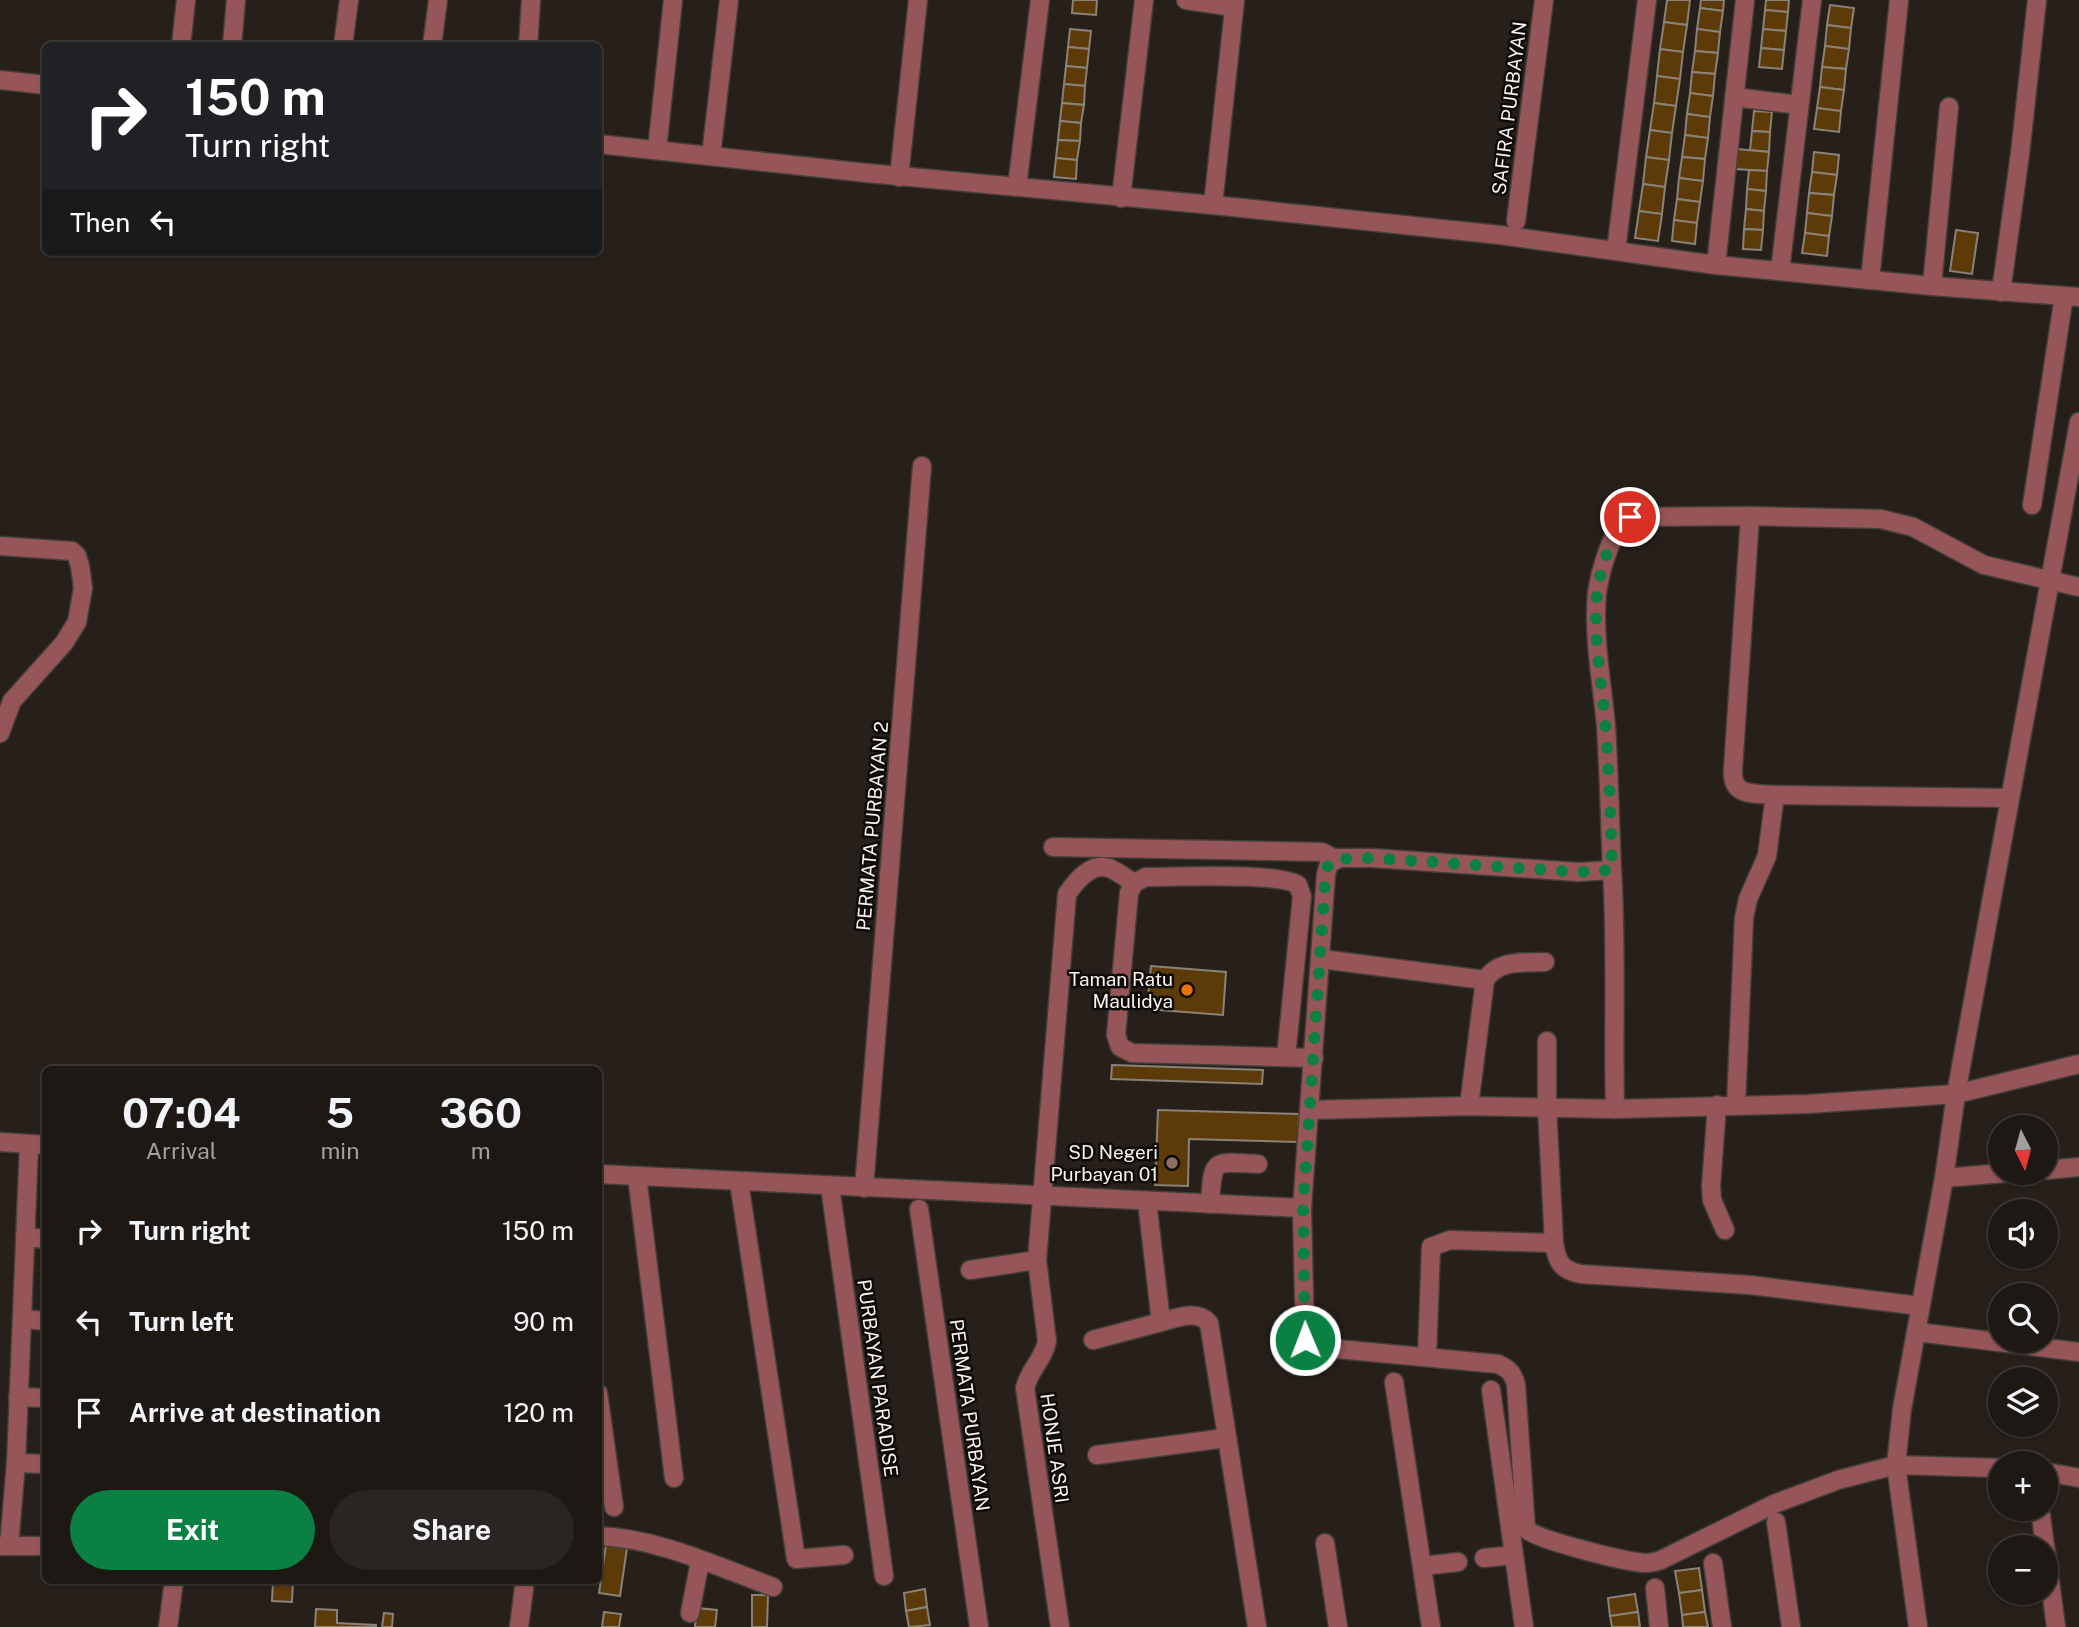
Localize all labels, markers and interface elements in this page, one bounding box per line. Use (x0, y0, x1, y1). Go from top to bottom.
street label: SAFIRA PURBAYAN (1487, 20, 1531, 196)
text: 150 m (185, 68, 326, 126)
icon: right (70, 70, 161, 161)
text: Turn right (185, 127, 330, 164)
icon: left (144, 203, 182, 241)
text: Then (70, 207, 130, 238)
pin (1600, 487, 1660, 547)
icon: arrive (1611, 498, 1649, 536)
street label: PERMATA PURBAYAN 2 (852, 720, 892, 932)
place label: Taman Ratu Maulidya (1069, 968, 1173, 1012)
marker: Taman Ratu Maulidya (1179, 982, 1195, 998)
text: 07:04 (122, 1088, 240, 1137)
text: 5 (326, 1088, 354, 1137)
text: 360 (439, 1088, 522, 1137)
north arrow (1988, 1115, 2058, 1185)
map controls (1988, 1115, 2058, 1605)
text: Arrival (146, 1137, 217, 1164)
text: min (320, 1137, 359, 1164)
text: m (471, 1137, 491, 1164)
place label: SD Negeri Purbayan 01 (1051, 1141, 1158, 1185)
marker: SD Negeri Purbayan 01 (1164, 1155, 1180, 1171)
button: sound (1988, 1199, 2058, 1269)
icon: right (70, 1212, 108, 1250)
text: Turn right (129, 1215, 251, 1246)
text: 150 m (502, 1215, 574, 1246)
street label: PURBAYAN PARADISE (853, 1278, 903, 1478)
button: search (1988, 1283, 2058, 1353)
icon: left (70, 1303, 108, 1341)
position arrow (1268, 1303, 1342, 1377)
text: Turn left (129, 1306, 234, 1337)
text: 90 m (513, 1306, 574, 1337)
street label: PERMATA PURBAYAN (946, 1317, 994, 1513)
button: layers (1988, 1367, 2058, 1437)
street label: HONJE ASRI (1036, 1392, 1074, 1504)
icon: arrive (70, 1394, 108, 1432)
text: Arrive at destination (129, 1397, 381, 1428)
text: 120 m (503, 1397, 574, 1428)
button: + (1988, 1451, 2058, 1521)
button: Exit (70, 1490, 315, 1570)
button: Share (329, 1490, 574, 1570)
button: − (1988, 1535, 2058, 1605)

